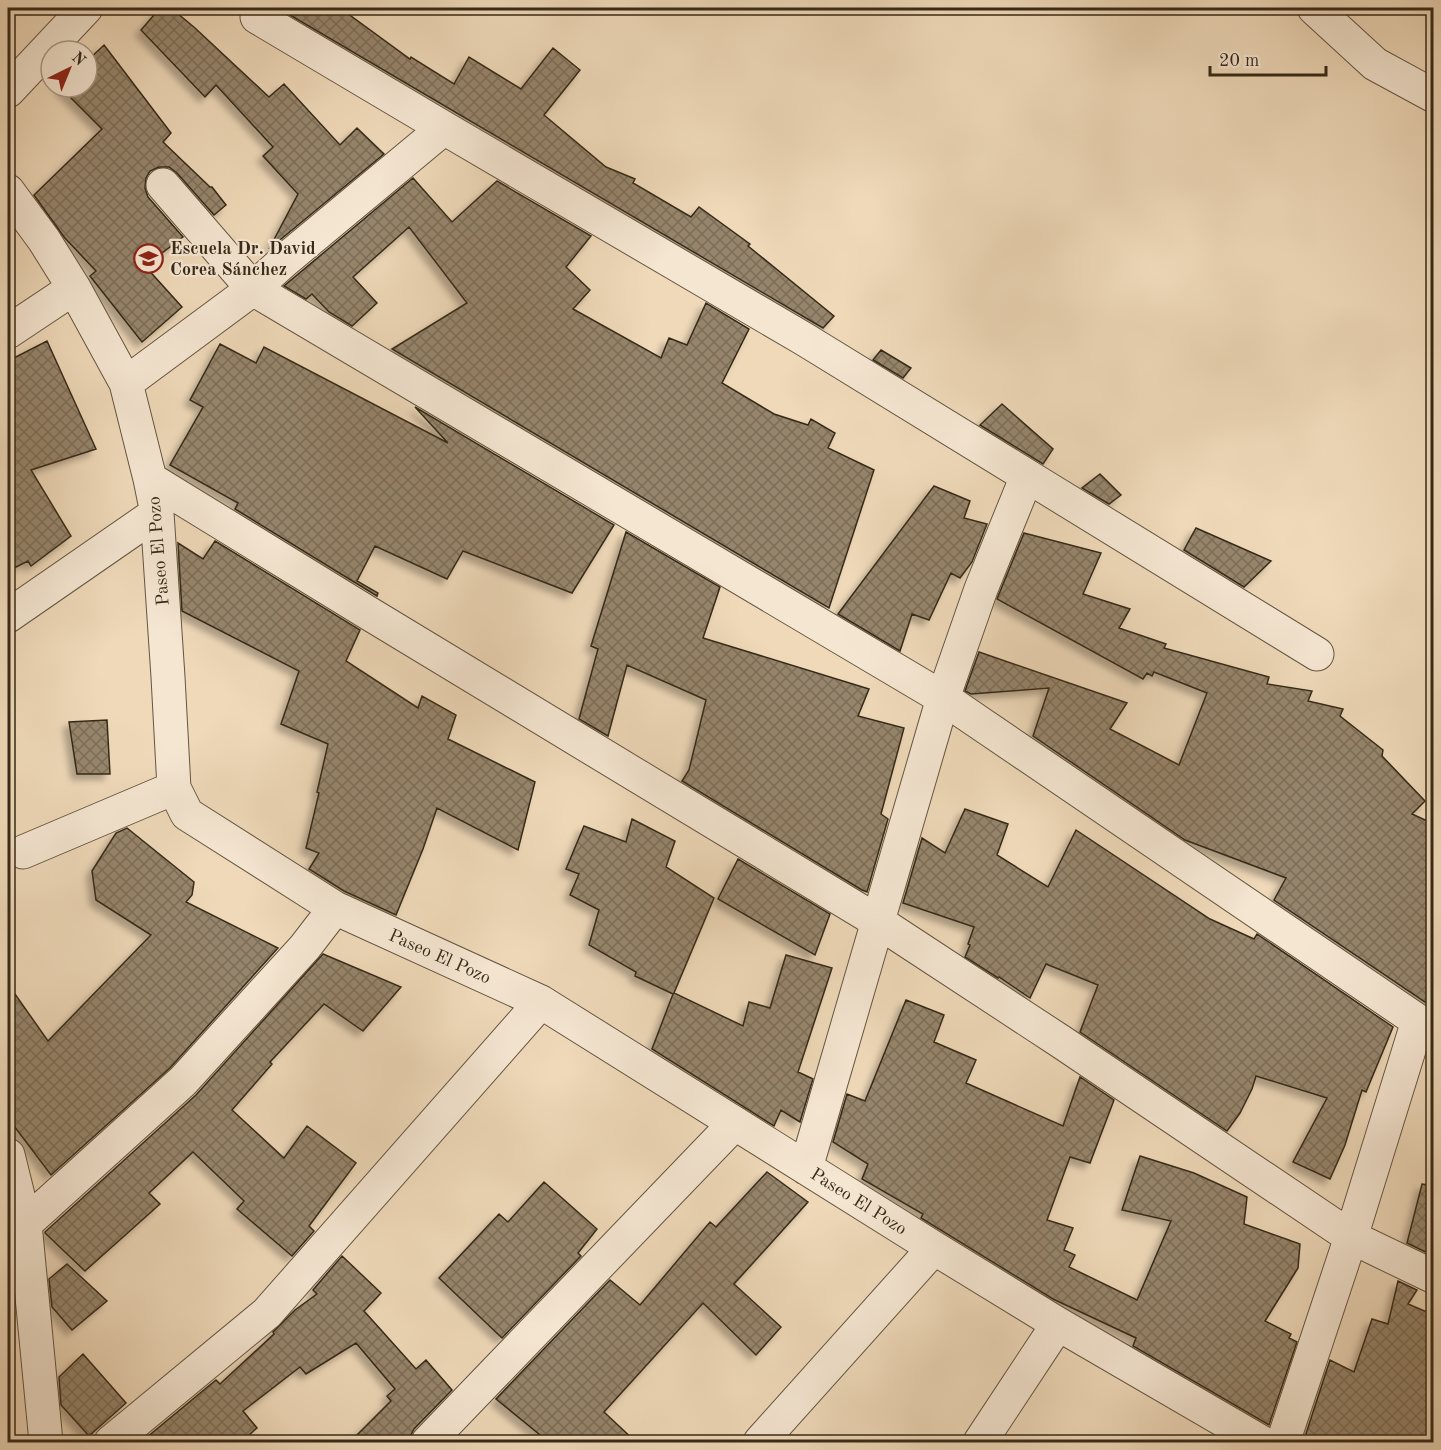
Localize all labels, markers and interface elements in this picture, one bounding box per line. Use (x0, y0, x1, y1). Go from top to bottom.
north arrow (39, 39, 99, 99)
scale bar (1210, 39, 1326, 77)
text: N (68, 49, 88, 70)
text: 20 m (1219, 52, 1259, 70)
place label: Escuela Dr. David Corea Sánchez (170, 240, 316, 279)
school or university icon: Escuela Dr. David Corea Sánchez (133, 242, 165, 274)
street label: Paseo El Pozo (145, 495, 173, 606)
street label: Paseo El Pozo (386, 926, 493, 987)
street label: Paseo El Pozo (807, 1165, 910, 1239)

